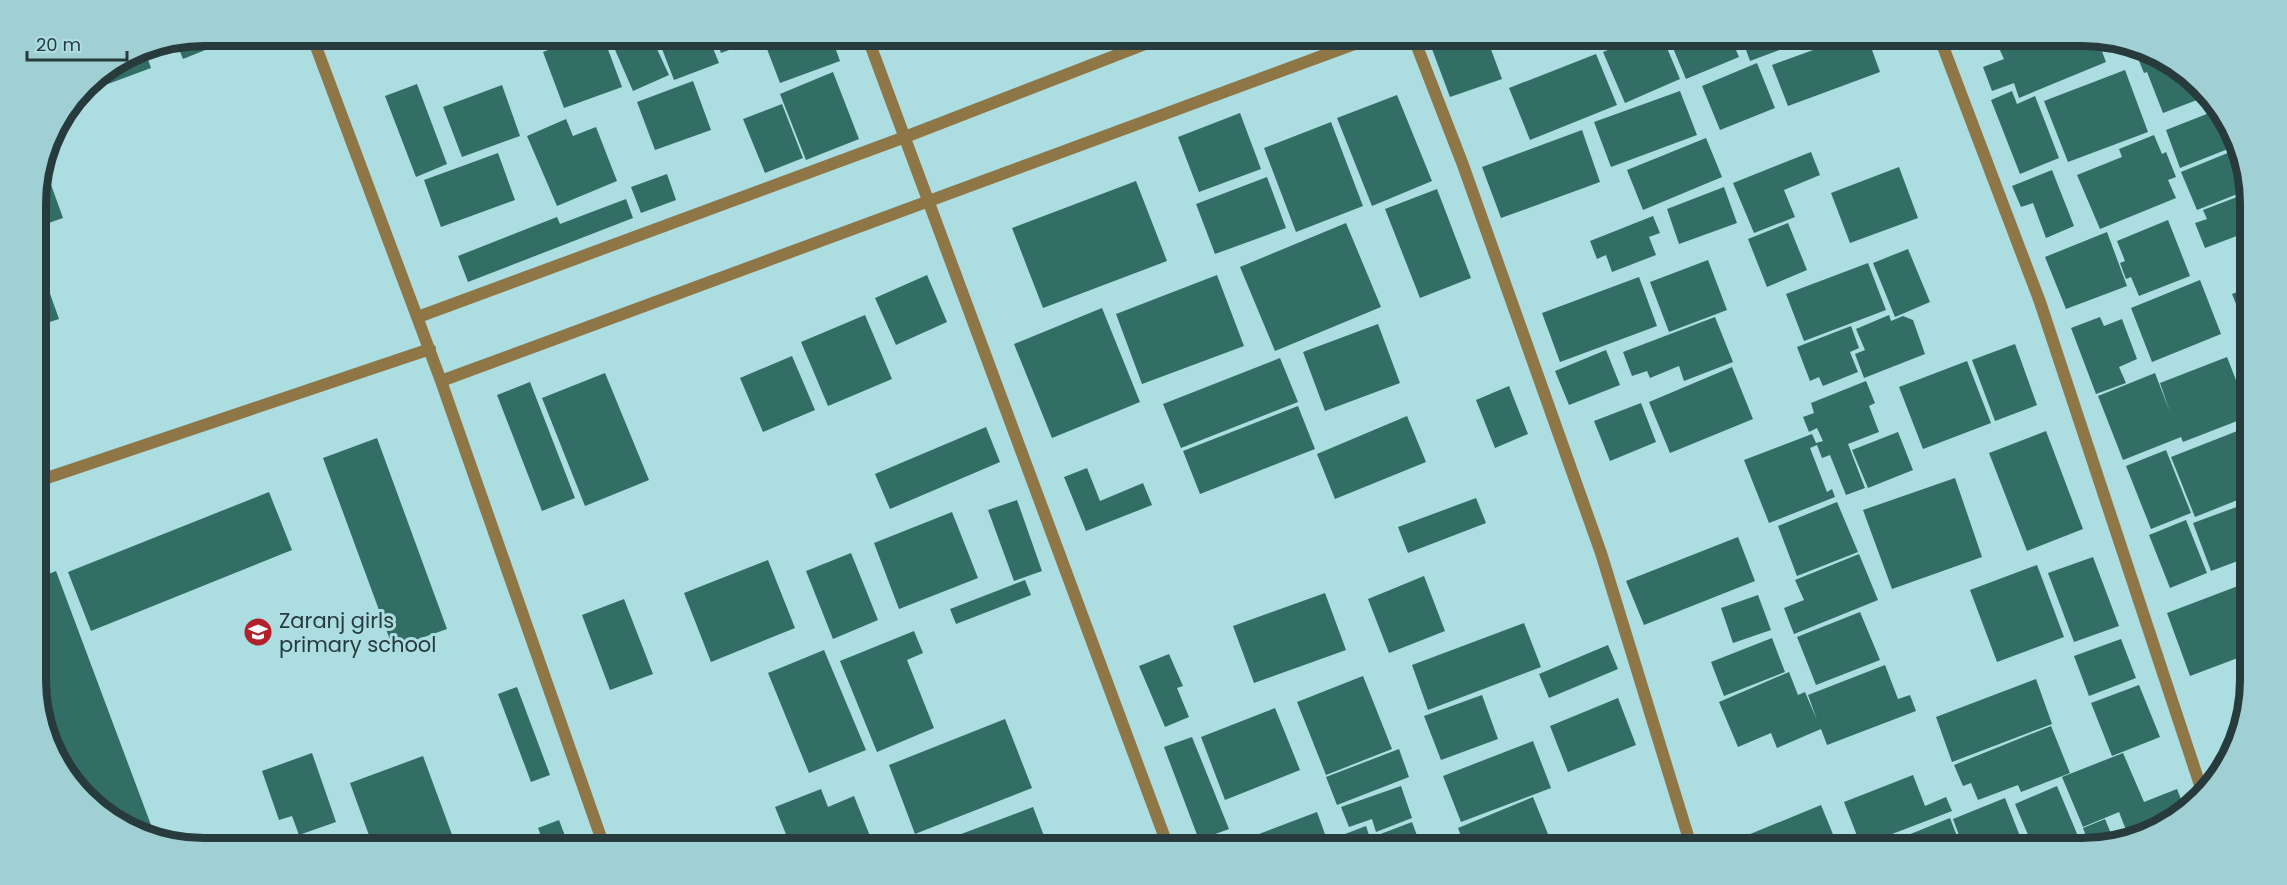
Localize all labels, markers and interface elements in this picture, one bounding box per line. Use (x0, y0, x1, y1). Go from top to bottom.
scale bar (27, 24, 128, 62)
text: 20 m (36, 32, 81, 57)
place label: Zaranj girls primary school (279, 606, 436, 659)
school or university icon: Zaranj girls primary school (242, 616, 274, 648)

